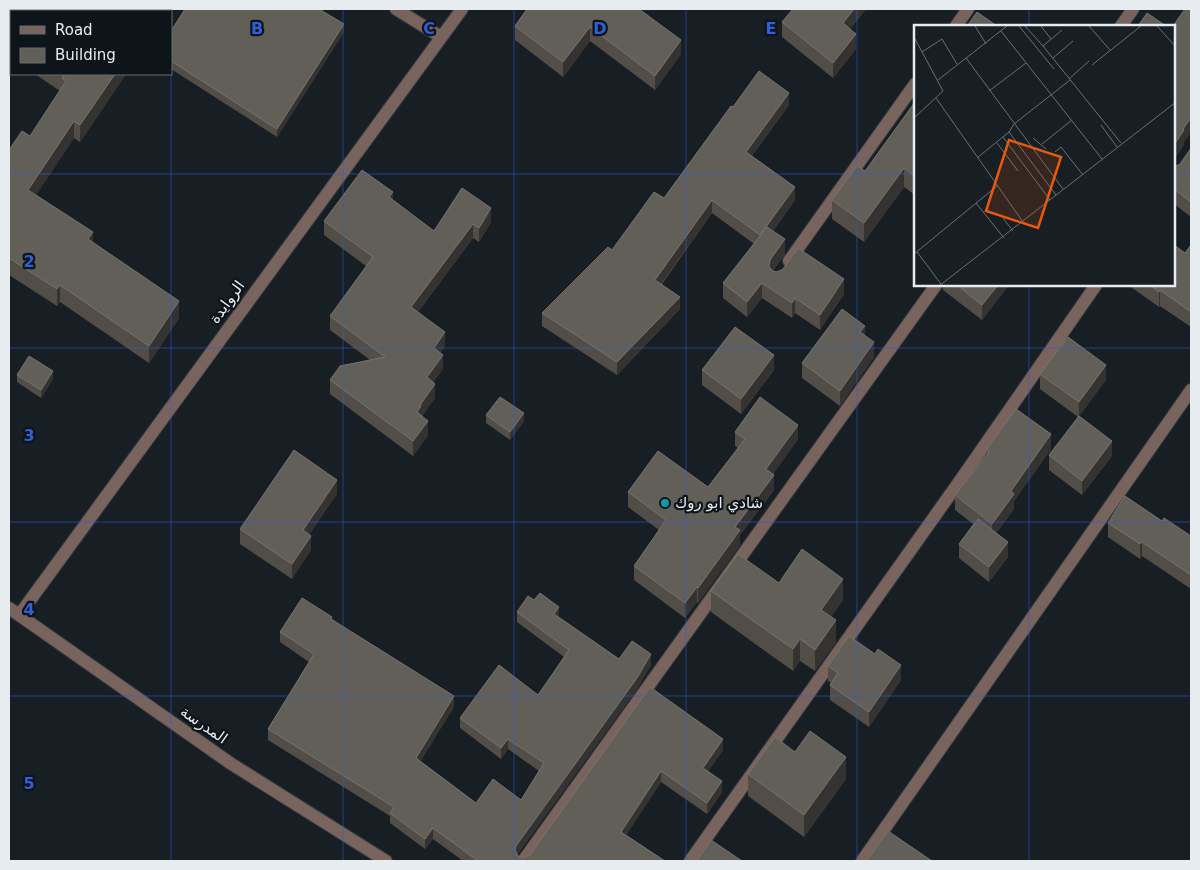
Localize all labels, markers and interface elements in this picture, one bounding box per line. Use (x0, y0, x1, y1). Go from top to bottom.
legend (10, 10, 172, 75)
text: B (251, 19, 263, 38)
text: C (423, 19, 435, 38)
text: D (593, 19, 607, 38)
text: E (766, 19, 776, 38)
text: Road (55, 21, 93, 39)
inset map (914, 25, 1175, 286)
text: Building (55, 46, 116, 64)
text: 2 (23, 252, 35, 271)
street label: الروايدة (206, 277, 248, 327)
text: 3 (23, 426, 35, 445)
place label: شادي ابو روك (675, 494, 763, 513)
marker: شادي ابو روك (659, 497, 671, 509)
text: 4 (23, 600, 35, 619)
street label: المدرسة (177, 702, 231, 748)
text: 5 (23, 774, 35, 793)

